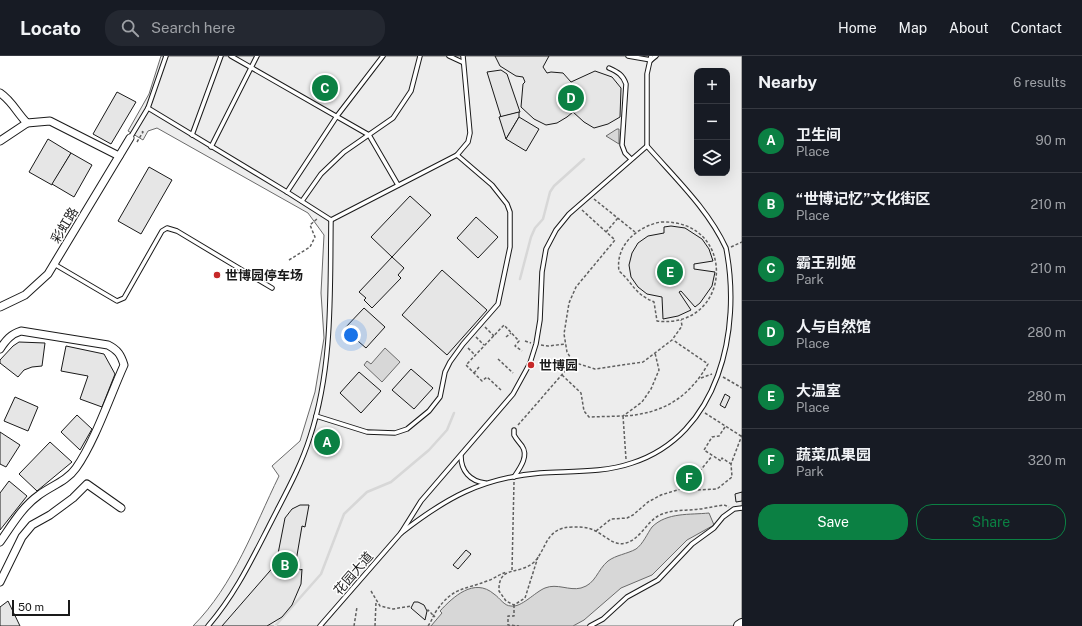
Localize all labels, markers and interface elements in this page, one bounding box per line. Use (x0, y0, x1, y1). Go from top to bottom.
search box (105, 10, 385, 46)
text: Locato (20, 17, 81, 39)
icon: search (119, 17, 141, 39)
text: Search here (151, 19, 235, 36)
text: Home (838, 20, 877, 36)
text: Map (899, 20, 927, 36)
text: About (949, 20, 989, 36)
text: Contact (1011, 20, 1062, 36)
map controls (694, 68, 730, 176)
button: + (694, 68, 730, 104)
text: Nearby (758, 72, 817, 92)
pin: C (312, 73, 338, 103)
text: 6 results (1013, 75, 1066, 90)
pin: D (558, 83, 584, 113)
button: − (694, 104, 730, 140)
text: 卫生间 (796, 126, 841, 143)
text: A (766, 133, 776, 148)
text: 90 m (1036, 133, 1066, 148)
button: layers (694, 140, 730, 176)
text: Place (796, 144, 830, 159)
text: “世博记忆”文化街区 (796, 190, 930, 207)
text: B (767, 197, 775, 212)
text: 210 m (1031, 197, 1066, 212)
street label: 彩虹路 (48, 205, 81, 246)
text: Place (796, 208, 830, 223)
text: 霸王别姬 (796, 254, 856, 271)
pin: E (657, 257, 683, 287)
text: C (766, 261, 776, 276)
text: 210 m (1031, 261, 1066, 276)
place label: 世博园停车场 (225, 268, 303, 283)
marker: 世博园停车场 (212, 270, 222, 280)
text: Park (796, 272, 824, 287)
text: 人与自然馆 (796, 318, 871, 335)
your location (341, 325, 361, 345)
text: D (766, 325, 776, 340)
text: 280 m (1028, 325, 1066, 340)
text: Place (796, 336, 830, 351)
place label: 世博园 (539, 358, 578, 373)
marker: 世博园 (526, 360, 536, 370)
text: 大温室 (796, 382, 841, 399)
text: E (767, 389, 775, 404)
text: 280 m (1028, 389, 1066, 404)
text: Place (796, 400, 830, 415)
pin: A (314, 427, 340, 457)
text: 蔬菜瓜果园 (796, 446, 871, 463)
text: F (767, 453, 775, 468)
text: 320 m (1028, 453, 1066, 468)
pin: F (676, 463, 702, 493)
text: Park (796, 464, 824, 479)
button: Save (758, 504, 908, 540)
button: Share (916, 504, 1066, 540)
street label: 花园大道 (331, 549, 376, 598)
pin: B (272, 550, 298, 580)
scale bar (12, 598, 70, 617)
text: 50 m (18, 601, 44, 613)

